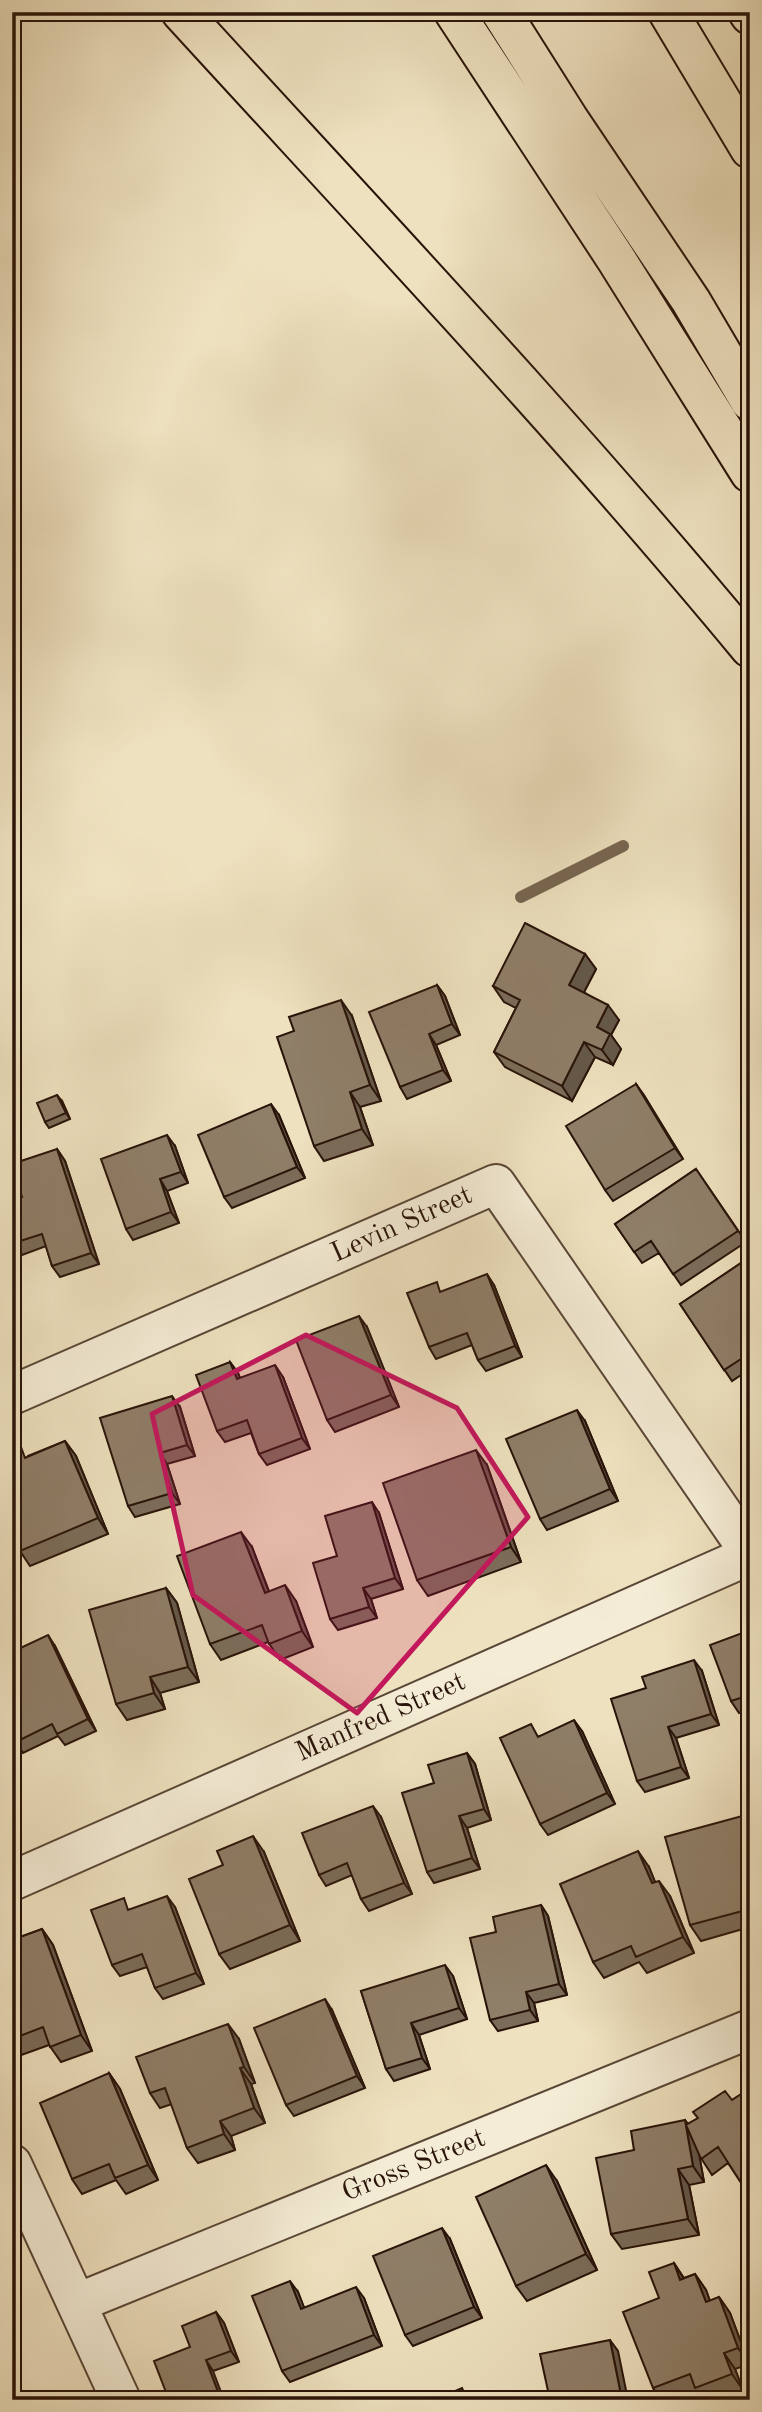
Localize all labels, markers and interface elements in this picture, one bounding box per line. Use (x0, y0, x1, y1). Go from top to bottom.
street label: Levin Street (327, 1181, 477, 1269)
street label: Manfred Street (292, 1668, 470, 1768)
street label: Gross Street (338, 2125, 490, 2207)

